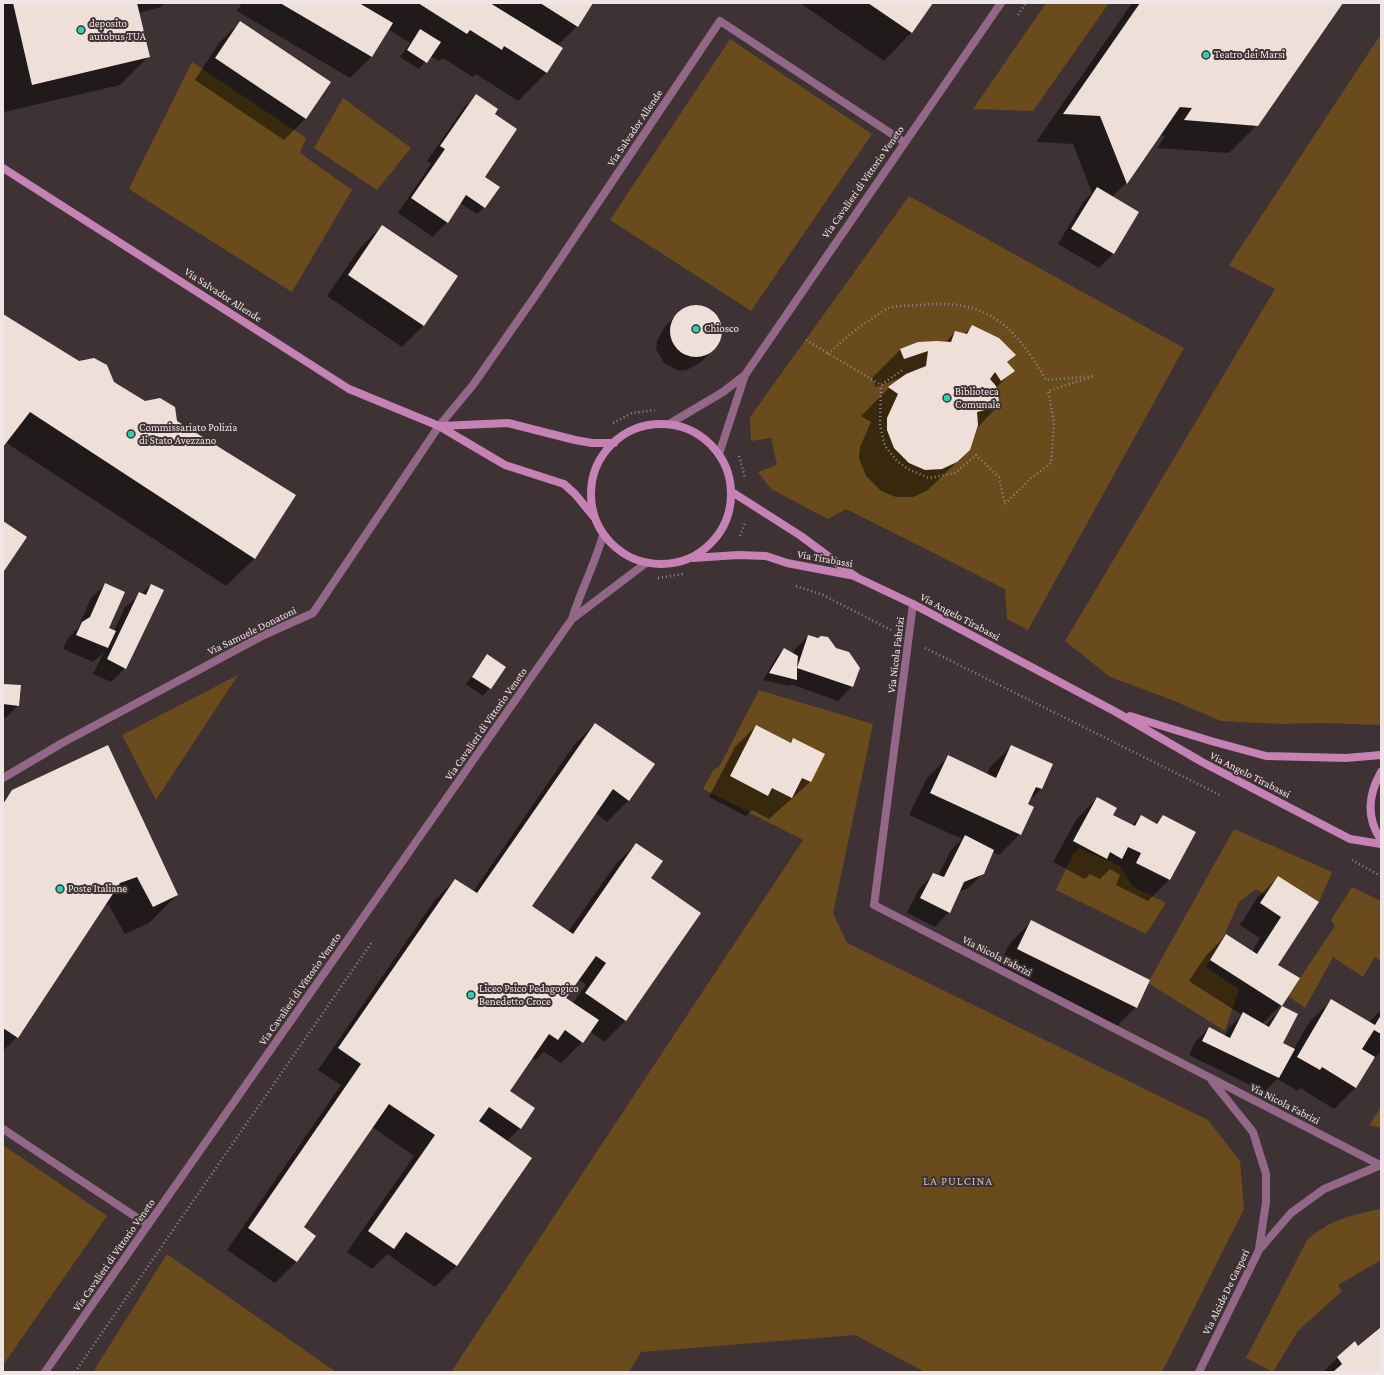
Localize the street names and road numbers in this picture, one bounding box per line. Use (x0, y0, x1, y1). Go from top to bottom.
street label: Via Salvador Allende (604, 87, 666, 169)
street label: Via Cavalieri di Vittorio Veneto (819, 123, 907, 241)
street label: Via Salvador Allende (182, 265, 264, 325)
street label: Via Tirabassi (796, 548, 854, 570)
street label: Via Angelo Tirabassi (918, 590, 1002, 644)
street label: Via Samuele Donatoni (205, 604, 299, 658)
street label: Via Nicola Fabrizi (885, 616, 907, 694)
street label: Via Cavalieri di Vittorio Veneto (442, 665, 530, 783)
street label: Via Angelo Tirabassi (1207, 749, 1293, 801)
street label: Via Cavalieri di Vittorio Veneto (256, 930, 344, 1048)
street label: Via Nicola Fabrizi (960, 933, 1034, 979)
street label: Via Nicola Fabrizi (1248, 1081, 1322, 1127)
street label: Via Cavalieri di Vittorio Veneto (70, 1196, 158, 1314)
street label: Via Alcide De Gasperi (1200, 1247, 1252, 1337)

